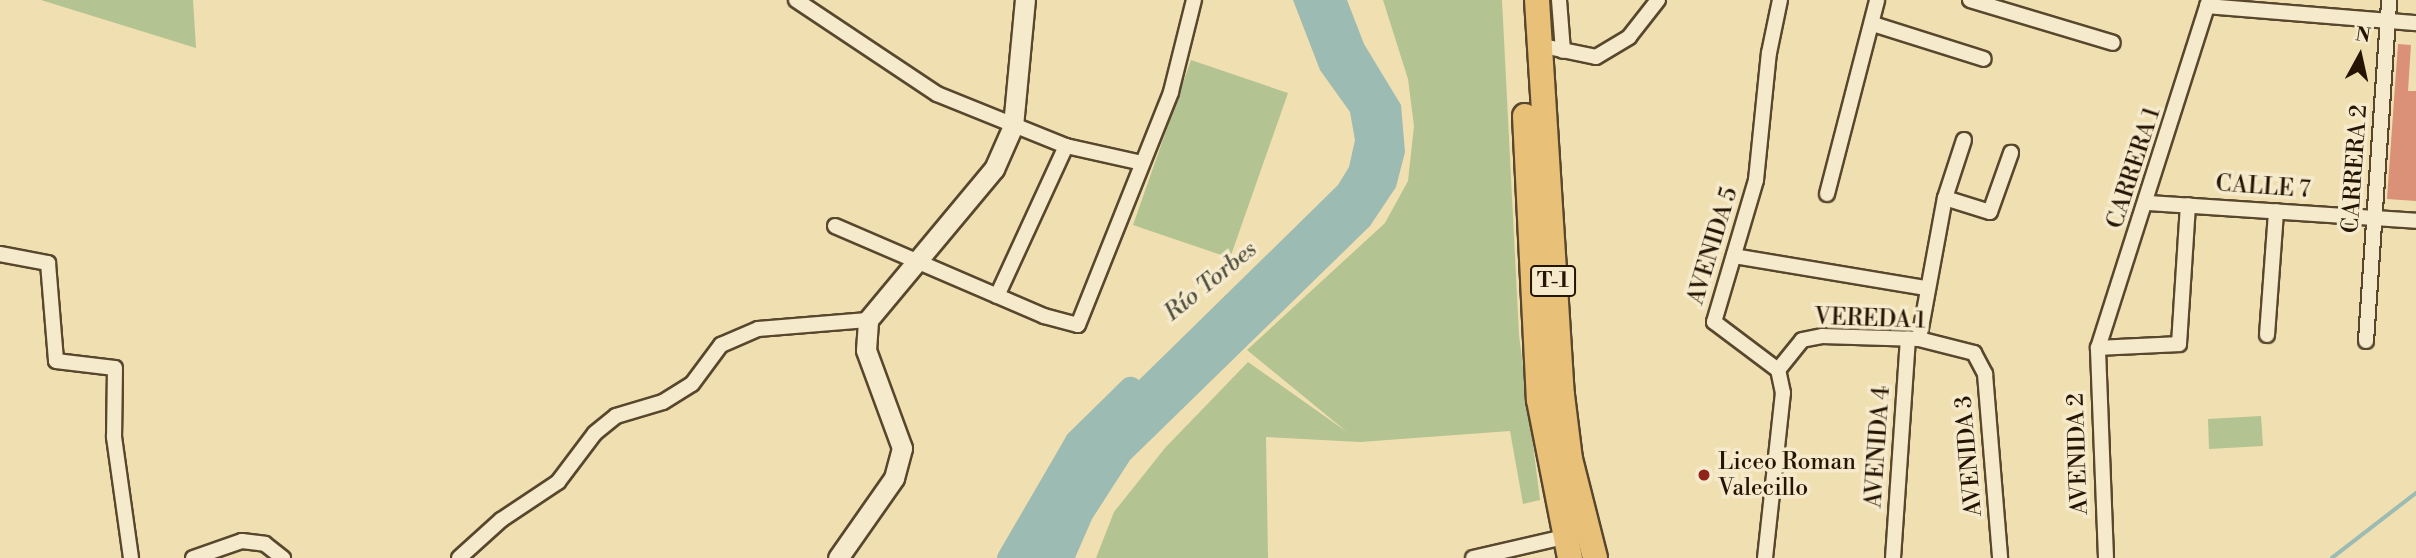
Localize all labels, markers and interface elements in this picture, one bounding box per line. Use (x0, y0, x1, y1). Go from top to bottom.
north arrow (2325, 21, 2395, 91)
text: N (2354, 22, 2372, 48)
street label: CARRERA 1 (2101, 104, 2167, 232)
street label: CARRERA 2 (2337, 104, 2373, 234)
street label: CALLE 7 (2215, 170, 2311, 204)
street label: AVENIDA 5 (1682, 184, 1744, 308)
water label: Río Torbes (1159, 236, 1263, 328)
road number: T-1 (1528, 264, 1578, 298)
street label: VEREDA 1 (1814, 303, 1926, 335)
street label: AVENIDA 4 (1860, 385, 1896, 509)
street label: AVENIDA 2 (2062, 393, 2094, 515)
street label: AVENIDA 3 (1950, 394, 1988, 518)
place label: Liceo Roman Valecillo (1718, 448, 1856, 502)
marker: Liceo Roman Valecillo (1696, 467, 1712, 483)

